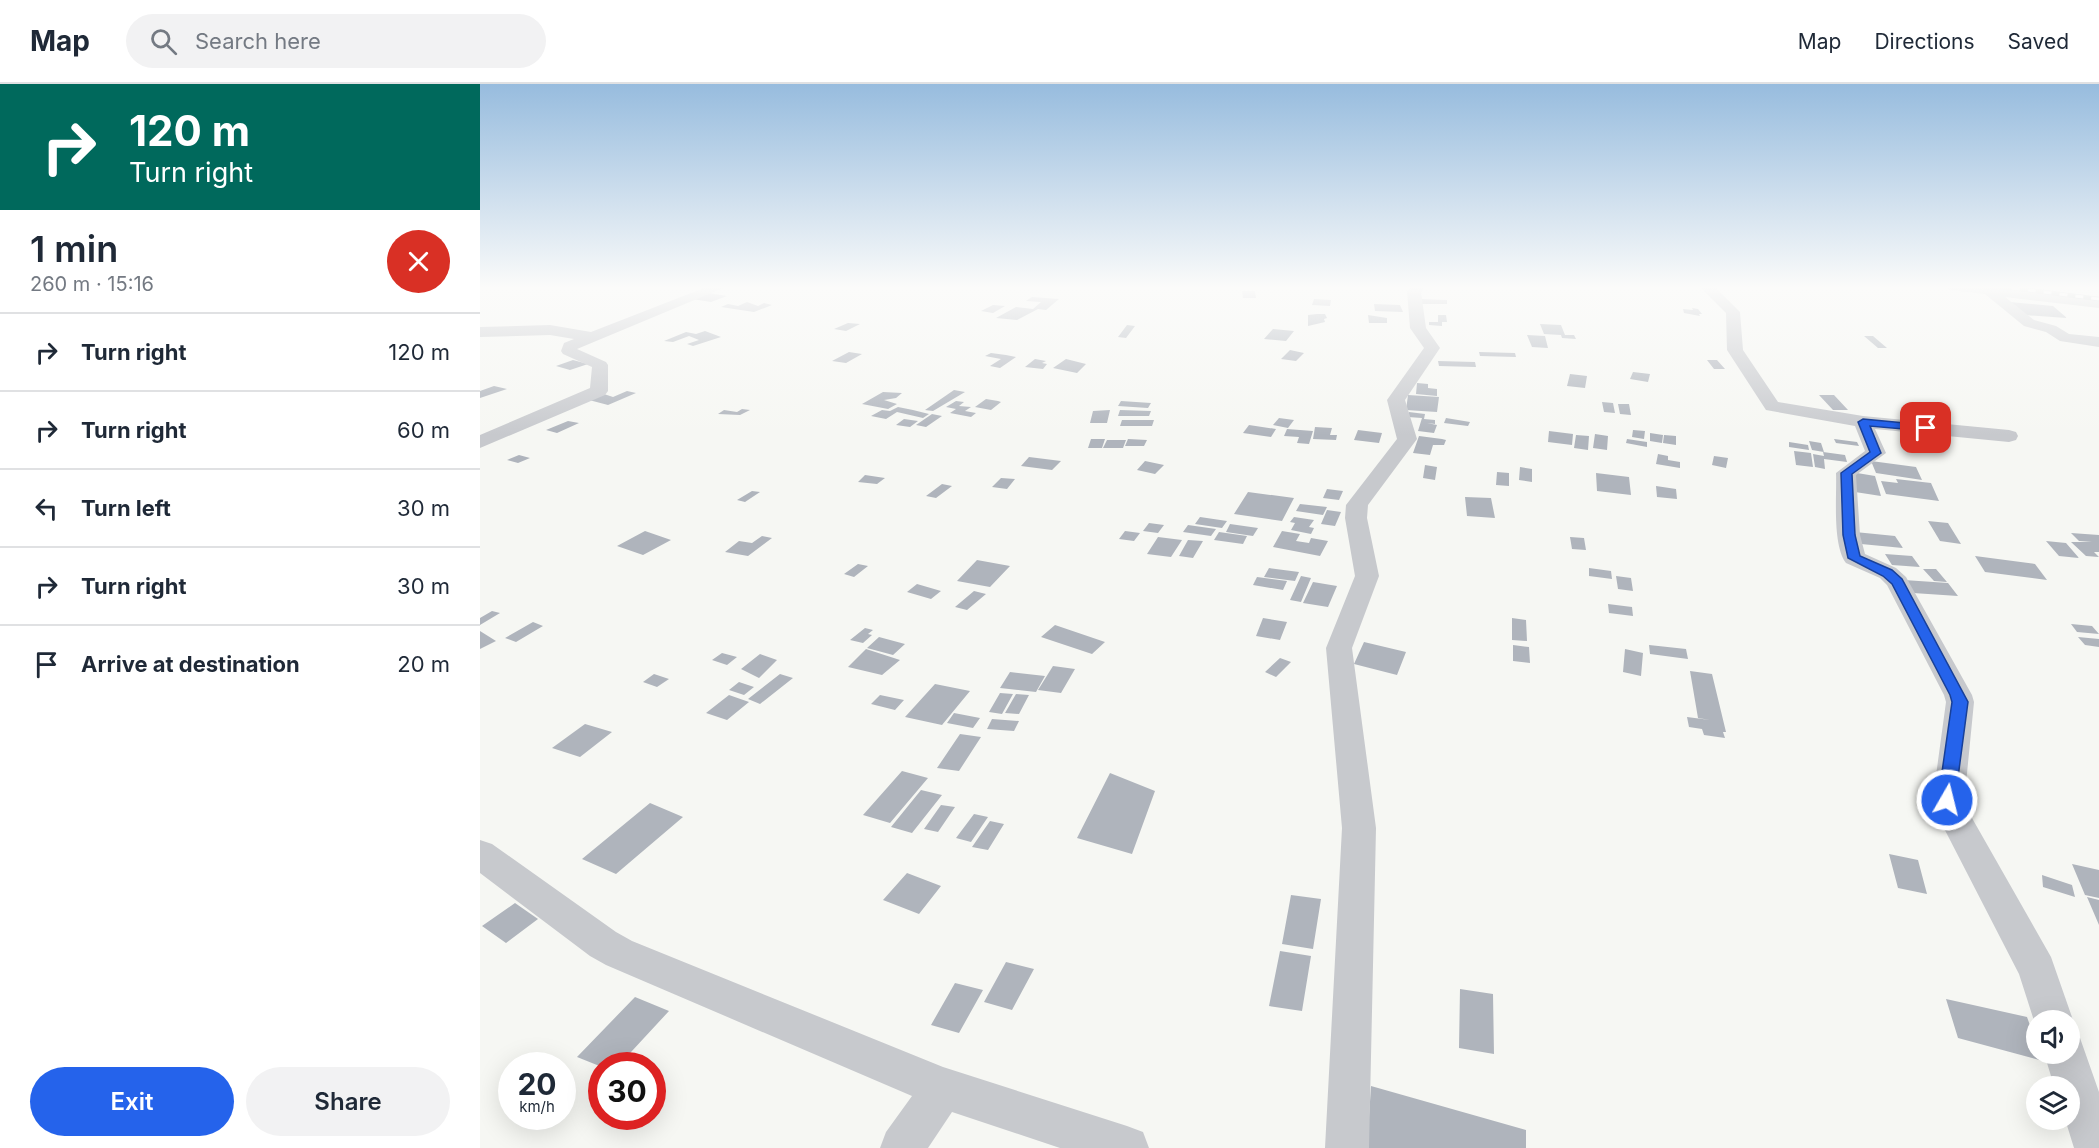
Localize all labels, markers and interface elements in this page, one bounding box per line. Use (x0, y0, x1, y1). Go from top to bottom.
search box (126, 14, 546, 68)
text: Map (30, 24, 90, 58)
icon: search (147, 25, 180, 58)
text: Search here (195, 28, 321, 54)
text: Map (1798, 29, 1841, 54)
text: Directions (1874, 29, 1975, 54)
text: Saved (2008, 29, 2069, 54)
text: 120 m (129, 105, 250, 156)
icon: right (30, 108, 108, 186)
text: Turn right (129, 156, 253, 189)
text: 1 min (30, 227, 118, 271)
button: close (387, 230, 450, 293)
text: 260 m · 15:16 (30, 272, 154, 296)
icon: right (30, 336, 63, 369)
text: Turn right (81, 339, 187, 365)
text: 120 m (388, 339, 450, 365)
pin (1900, 402, 1951, 453)
icon: arrive (1909, 411, 1942, 444)
icon: right (30, 414, 63, 447)
text: Turn right (81, 417, 187, 443)
text: 60 m (397, 417, 450, 443)
icon: left (30, 492, 63, 525)
text: Turn left (81, 495, 171, 521)
text: 30 m (397, 495, 450, 521)
icon: right (30, 570, 63, 603)
text: Turn right (81, 573, 187, 599)
text: 30 m (397, 573, 450, 599)
icon: arrive (30, 648, 63, 681)
text: Arrive at destination (81, 651, 300, 677)
text: 20 m (397, 651, 450, 677)
position arrow (1915, 768, 1979, 832)
map controls (2026, 1010, 2080, 1130)
button: sound (2026, 1010, 2080, 1064)
speed limit sign: 30 (588, 1052, 666, 1130)
text: 20 (517, 1066, 557, 1102)
button: Exit (30, 1067, 234, 1136)
button: Share (246, 1067, 450, 1136)
button: layers (2026, 1076, 2080, 1130)
text: km/h (519, 1097, 555, 1116)

